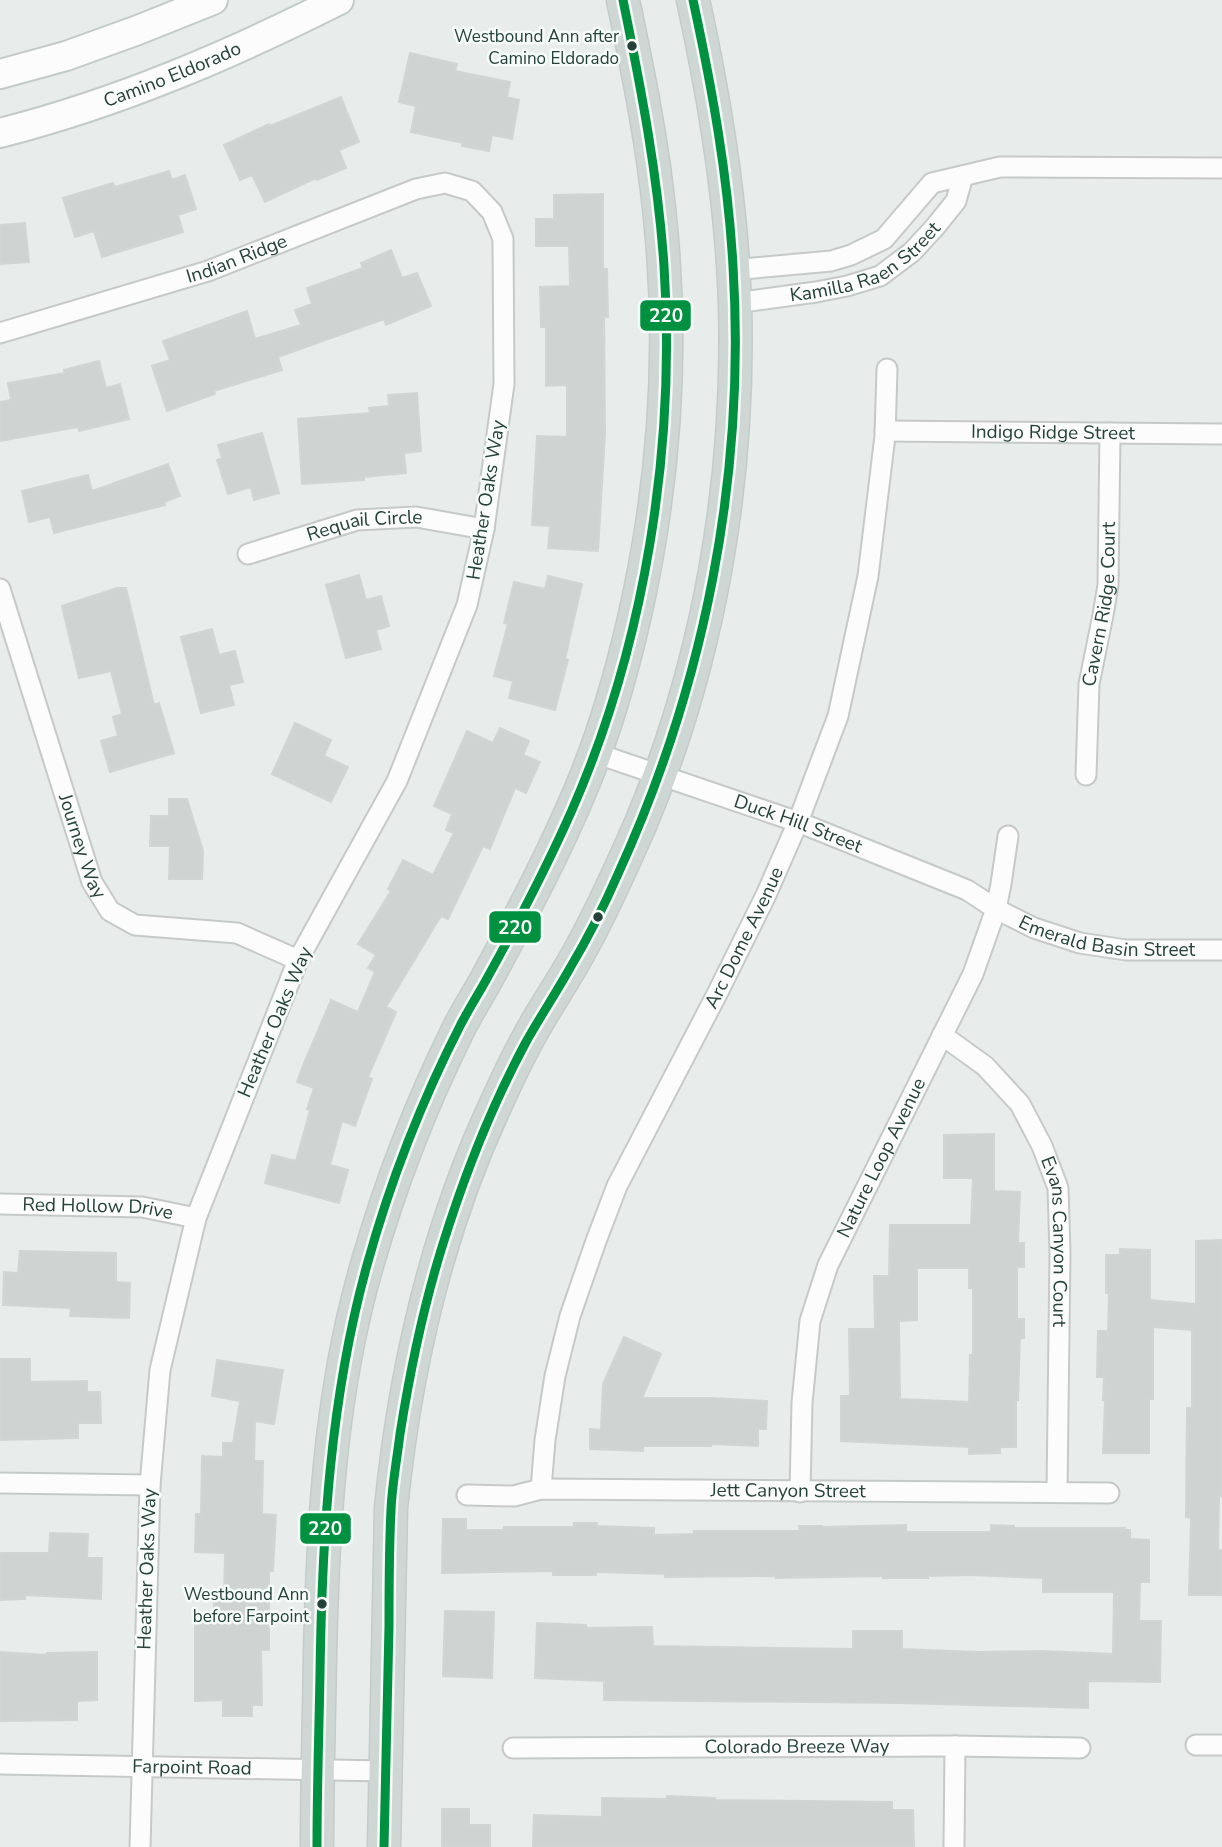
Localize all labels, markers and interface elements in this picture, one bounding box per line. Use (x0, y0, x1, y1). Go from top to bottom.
place label: Westbound Ann after Camino Eldorado (454, 25, 619, 70)
street label: Camino Eldorado (100, 35, 245, 114)
marker: Westbound Ann after Camino Eldorado (625, 39, 639, 53)
street label: Kamilla Raen Street (788, 216, 947, 308)
street label: Indian Ridge (183, 228, 291, 290)
line badge: 220 (639, 299, 692, 332)
text: 220 (649, 303, 683, 329)
street label: Heather Oaks Way (461, 418, 512, 582)
street label: Indigo Ridge Street (971, 419, 1135, 446)
street label: Requail Circle (303, 504, 425, 548)
street label: Cavern Ridge Court (1076, 521, 1122, 689)
street label: Duck Hill Street (731, 788, 866, 860)
street label: Journey Way (52, 790, 112, 904)
street label: Arc Dome Avenue (699, 863, 790, 1013)
street label: Emerald Basin Street (1014, 909, 1196, 963)
line badge: 220 (488, 910, 542, 944)
unlabelled marker (591, 910, 605, 924)
text: 220 (498, 915, 532, 941)
street label: Heather Oaks Way (231, 942, 319, 1101)
street label: Nature Loop Avenue (831, 1074, 932, 1242)
street label: Evans Canyon Court (1034, 1153, 1073, 1327)
street label: Red Hollow Drive (22, 1191, 176, 1226)
street label: Jett Canyon Street (709, 1477, 866, 1504)
street label: Heather Oaks Way (131, 1488, 163, 1650)
line badge: 220 (299, 1512, 352, 1545)
text: 220 (308, 1516, 342, 1542)
place label: Westbound Ann before Farpoint (184, 1583, 310, 1628)
marker: Westbound Ann before Farpoint (315, 1597, 329, 1611)
street label: Colorado Breeze Way (704, 1733, 890, 1760)
street label: Farpoint Road (132, 1753, 252, 1782)

